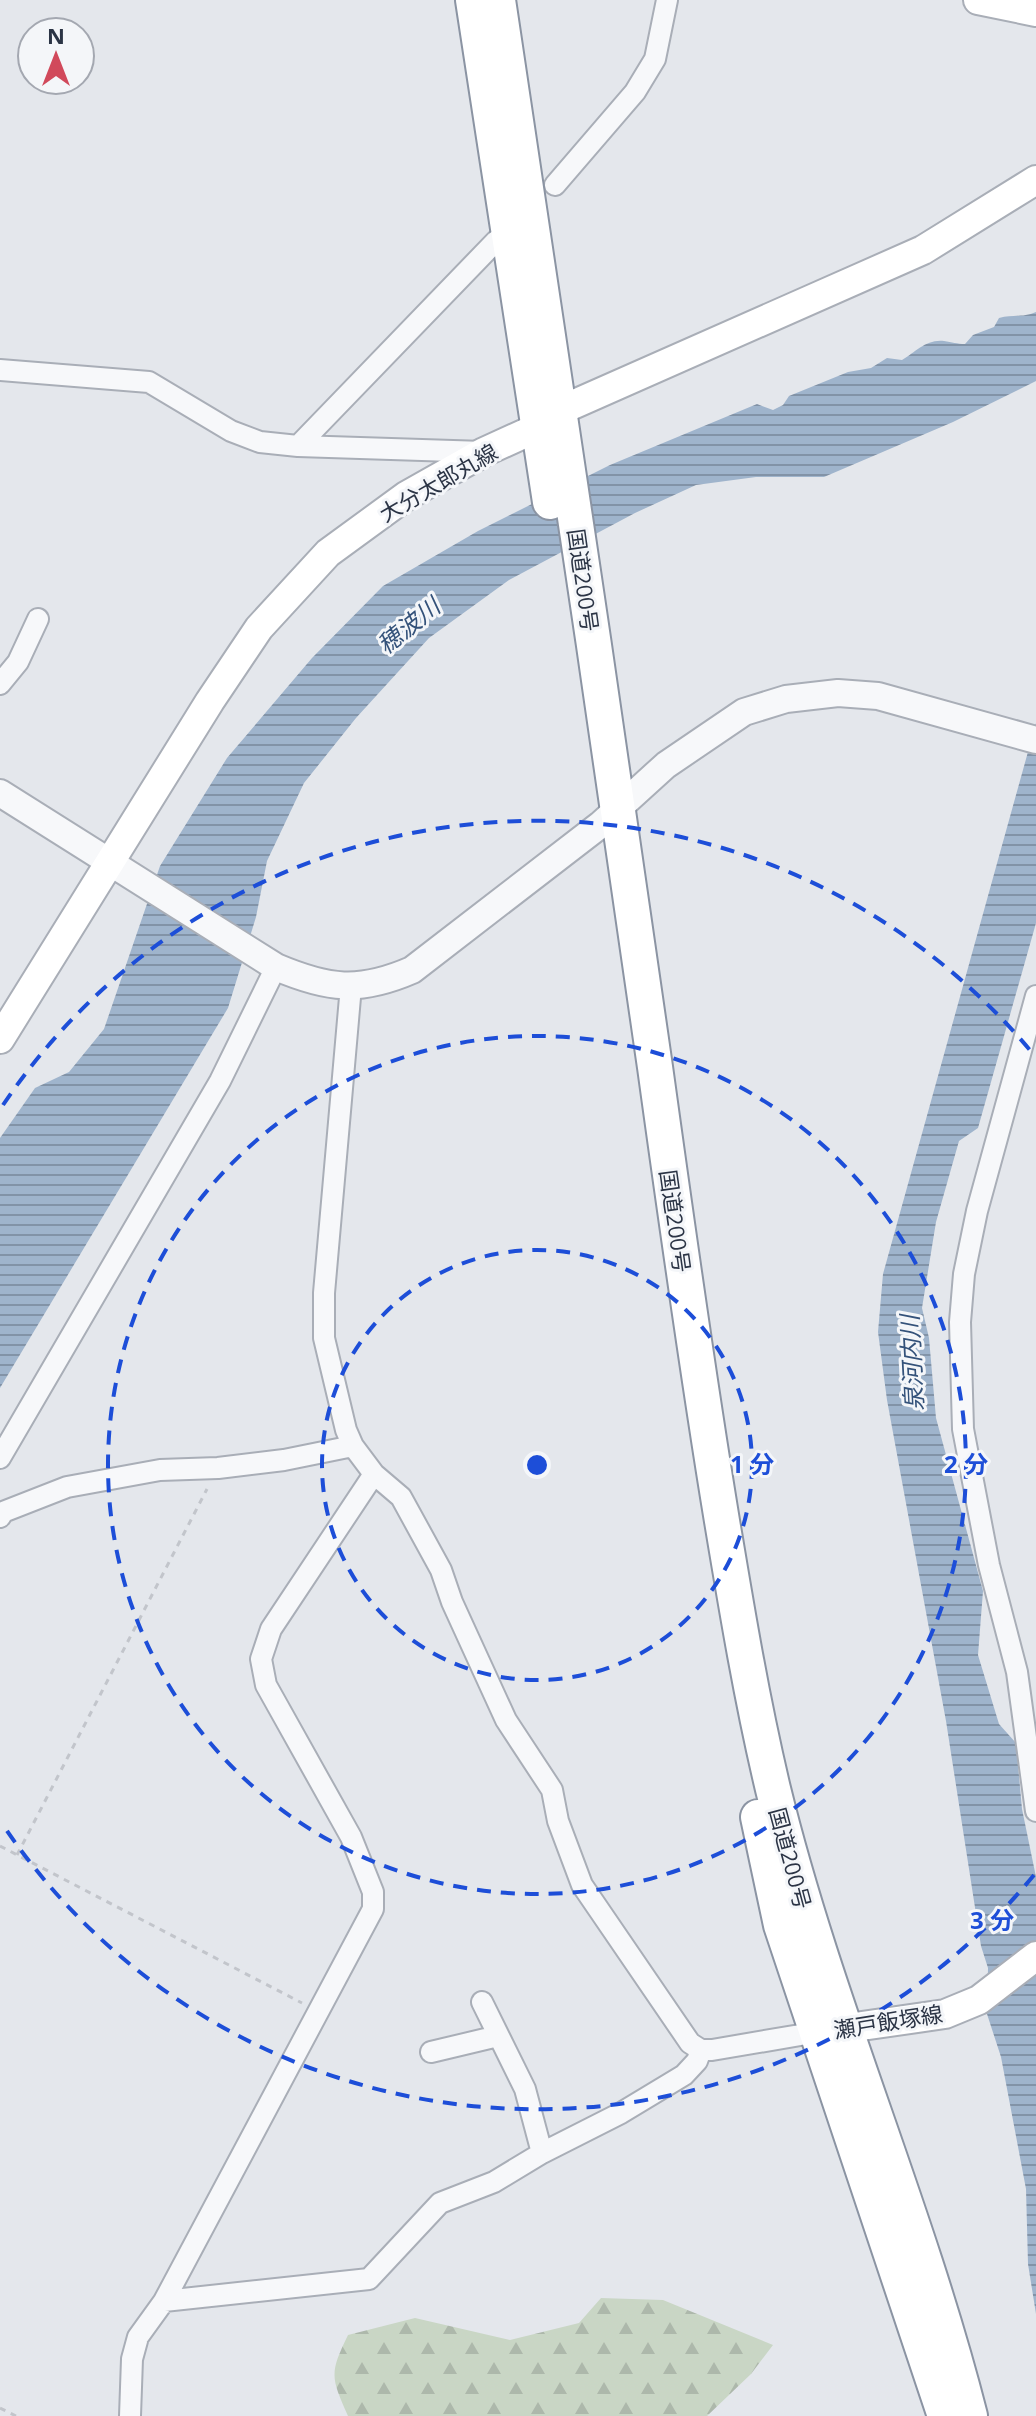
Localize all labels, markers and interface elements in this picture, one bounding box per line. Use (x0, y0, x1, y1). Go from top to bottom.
north arrow (16, 16, 96, 96)
text: N (47, 20, 65, 50)
street label: 大分太郎丸線 (373, 436, 503, 528)
street label: 国道200号 (562, 527, 606, 633)
water label: 穂波川 (370, 588, 449, 660)
street label: 国道200号 (654, 1168, 698, 1274)
water label: 泉河内川 (892, 1311, 930, 1412)
text: 1 分 (730, 1447, 774, 1480)
text: 2 分 (944, 1447, 988, 1480)
centre of rings (523, 1451, 551, 1479)
street label: 国道200号 (763, 1804, 819, 1912)
text: 3 分 (970, 1903, 1014, 1936)
street label: 瀬戸飯塚線 (831, 1998, 945, 2044)

